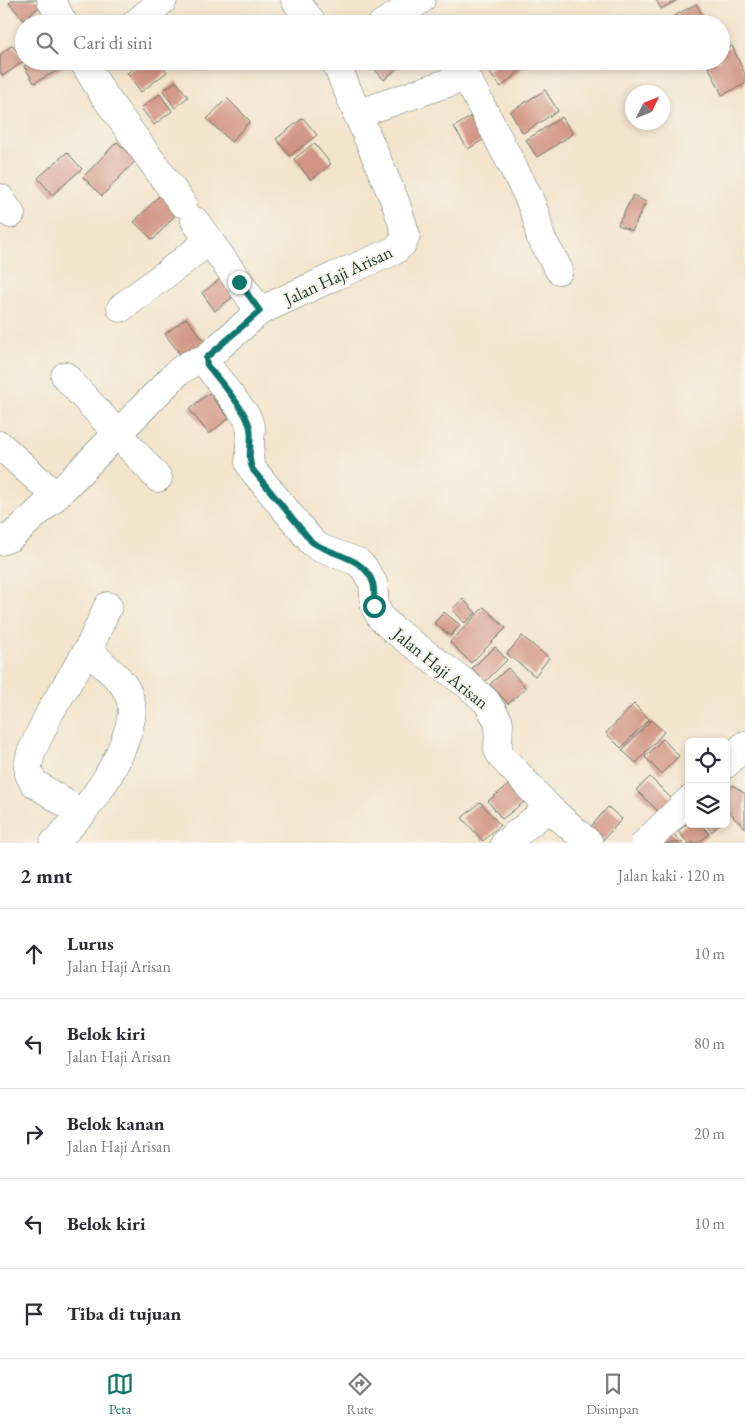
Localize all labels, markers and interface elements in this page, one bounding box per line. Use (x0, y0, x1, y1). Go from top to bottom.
search box (15, 15, 730, 70)
icon: search (33, 29, 61, 57)
text: Cari di sini (73, 30, 152, 55)
north arrow (625, 85, 670, 130)
street label: Jalan Haji Arisan (278, 240, 396, 311)
route end (228, 271, 251, 294)
route start (363, 595, 386, 618)
street label: Jalan Haji Arisan (387, 621, 494, 714)
map controls (685, 738, 730, 828)
button: locate (685, 738, 730, 783)
button: layers (685, 783, 730, 828)
text: 2 mnt (20, 862, 72, 889)
text: Jalan kaki · 120 m (618, 865, 725, 886)
text: Lurus (67, 931, 114, 956)
icon: ahead (20, 940, 48, 968)
text: 10 m (694, 943, 725, 964)
text: Jalan Haji Arisan (67, 956, 171, 977)
text: Belok kiri (67, 1021, 146, 1046)
icon: left (20, 1030, 48, 1058)
text: 80 m (694, 1033, 725, 1054)
text: Jalan Haji Arisan (67, 1046, 171, 1067)
text: Belok kanan (67, 1111, 165, 1136)
icon: right (20, 1120, 48, 1148)
text: 20 m (694, 1123, 725, 1144)
text: Jalan Haji Arisan (67, 1136, 171, 1157)
icon: left (20, 1210, 48, 1238)
text: Belok kiri (67, 1211, 146, 1236)
text: 10 m (694, 1213, 725, 1234)
icon: arrive (20, 1300, 48, 1328)
text: Tiba di tujuan (67, 1301, 181, 1326)
tab: Peta (106, 1370, 134, 1418)
tab: Rute (346, 1370, 374, 1418)
tab: Disimpan (586, 1370, 639, 1418)

